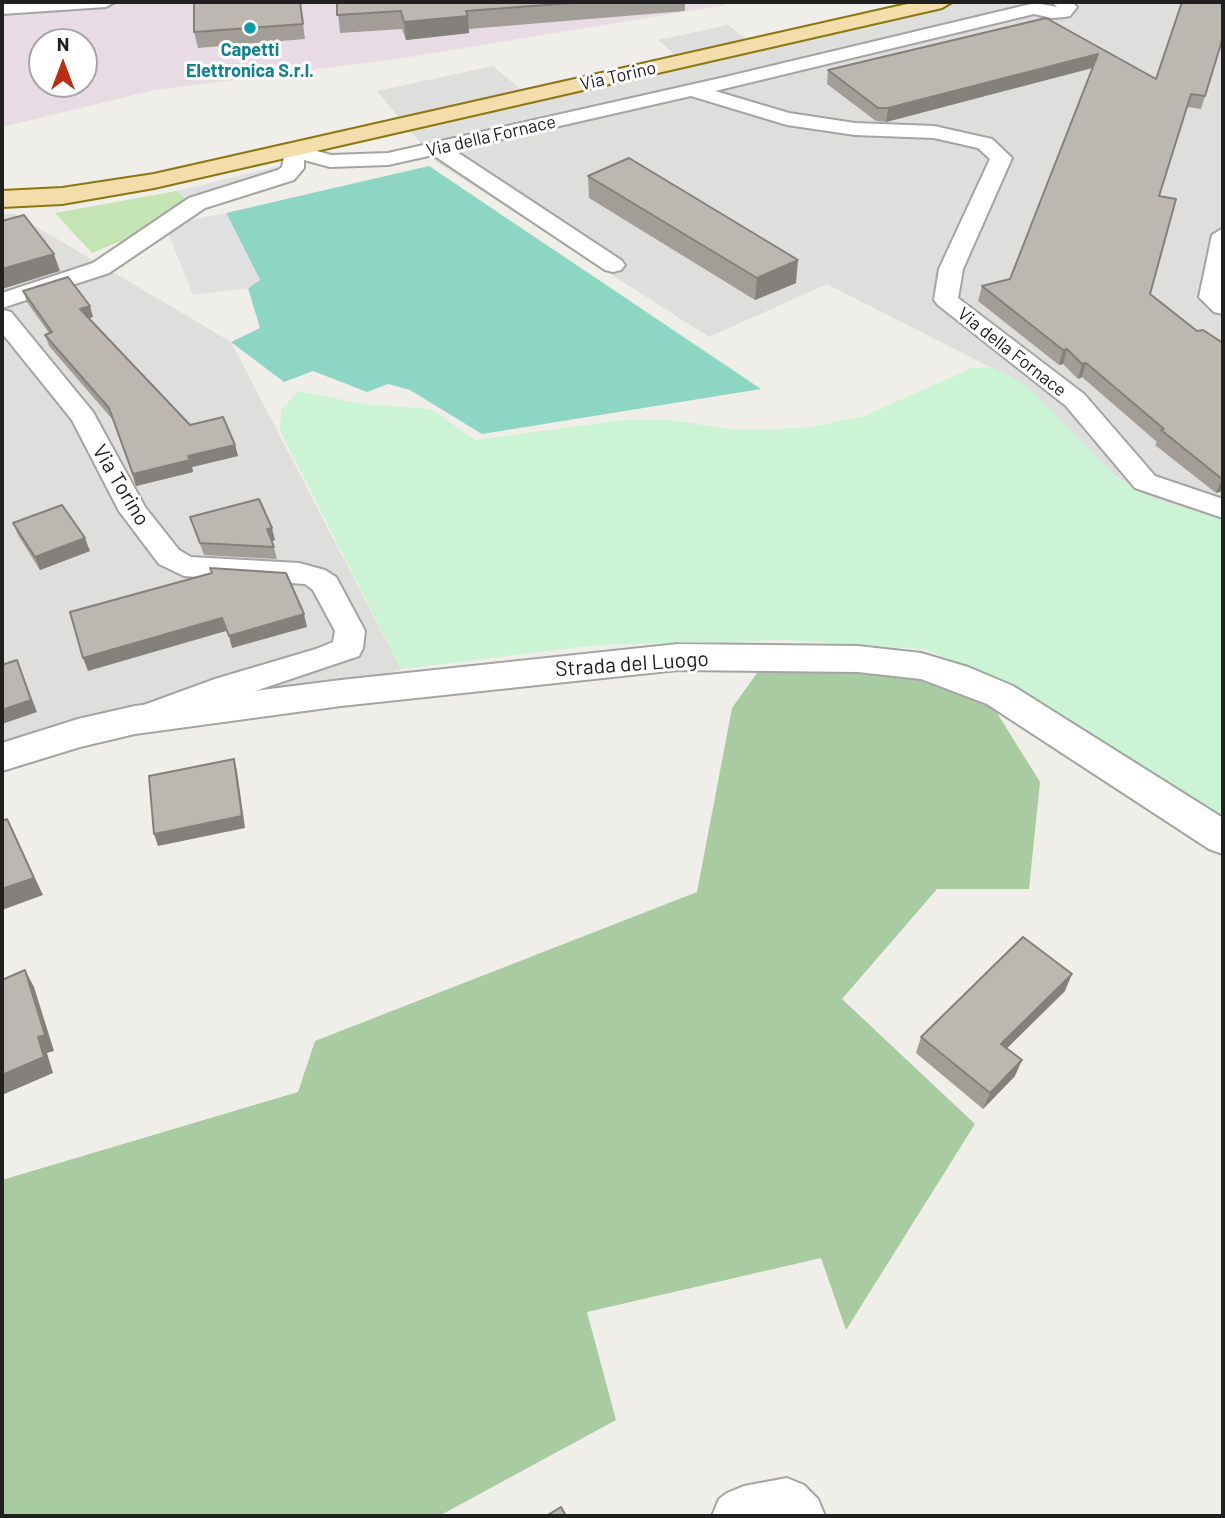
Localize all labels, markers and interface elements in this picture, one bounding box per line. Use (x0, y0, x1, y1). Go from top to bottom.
marker: Capetti Elettronica S.r.l. (242, 20, 258, 36)
north arrow (28, 28, 98, 98)
text: N (57, 32, 69, 55)
place label: Capetti Elettronica S.r.l. (186, 39, 314, 82)
street label: Via Torino (578, 57, 658, 95)
street label: Via della Fornace (424, 111, 558, 161)
street label: Via della Fornace (953, 303, 1071, 401)
street label: Via Torino (87, 440, 155, 530)
street label: Strada del Luogo (554, 646, 710, 682)

